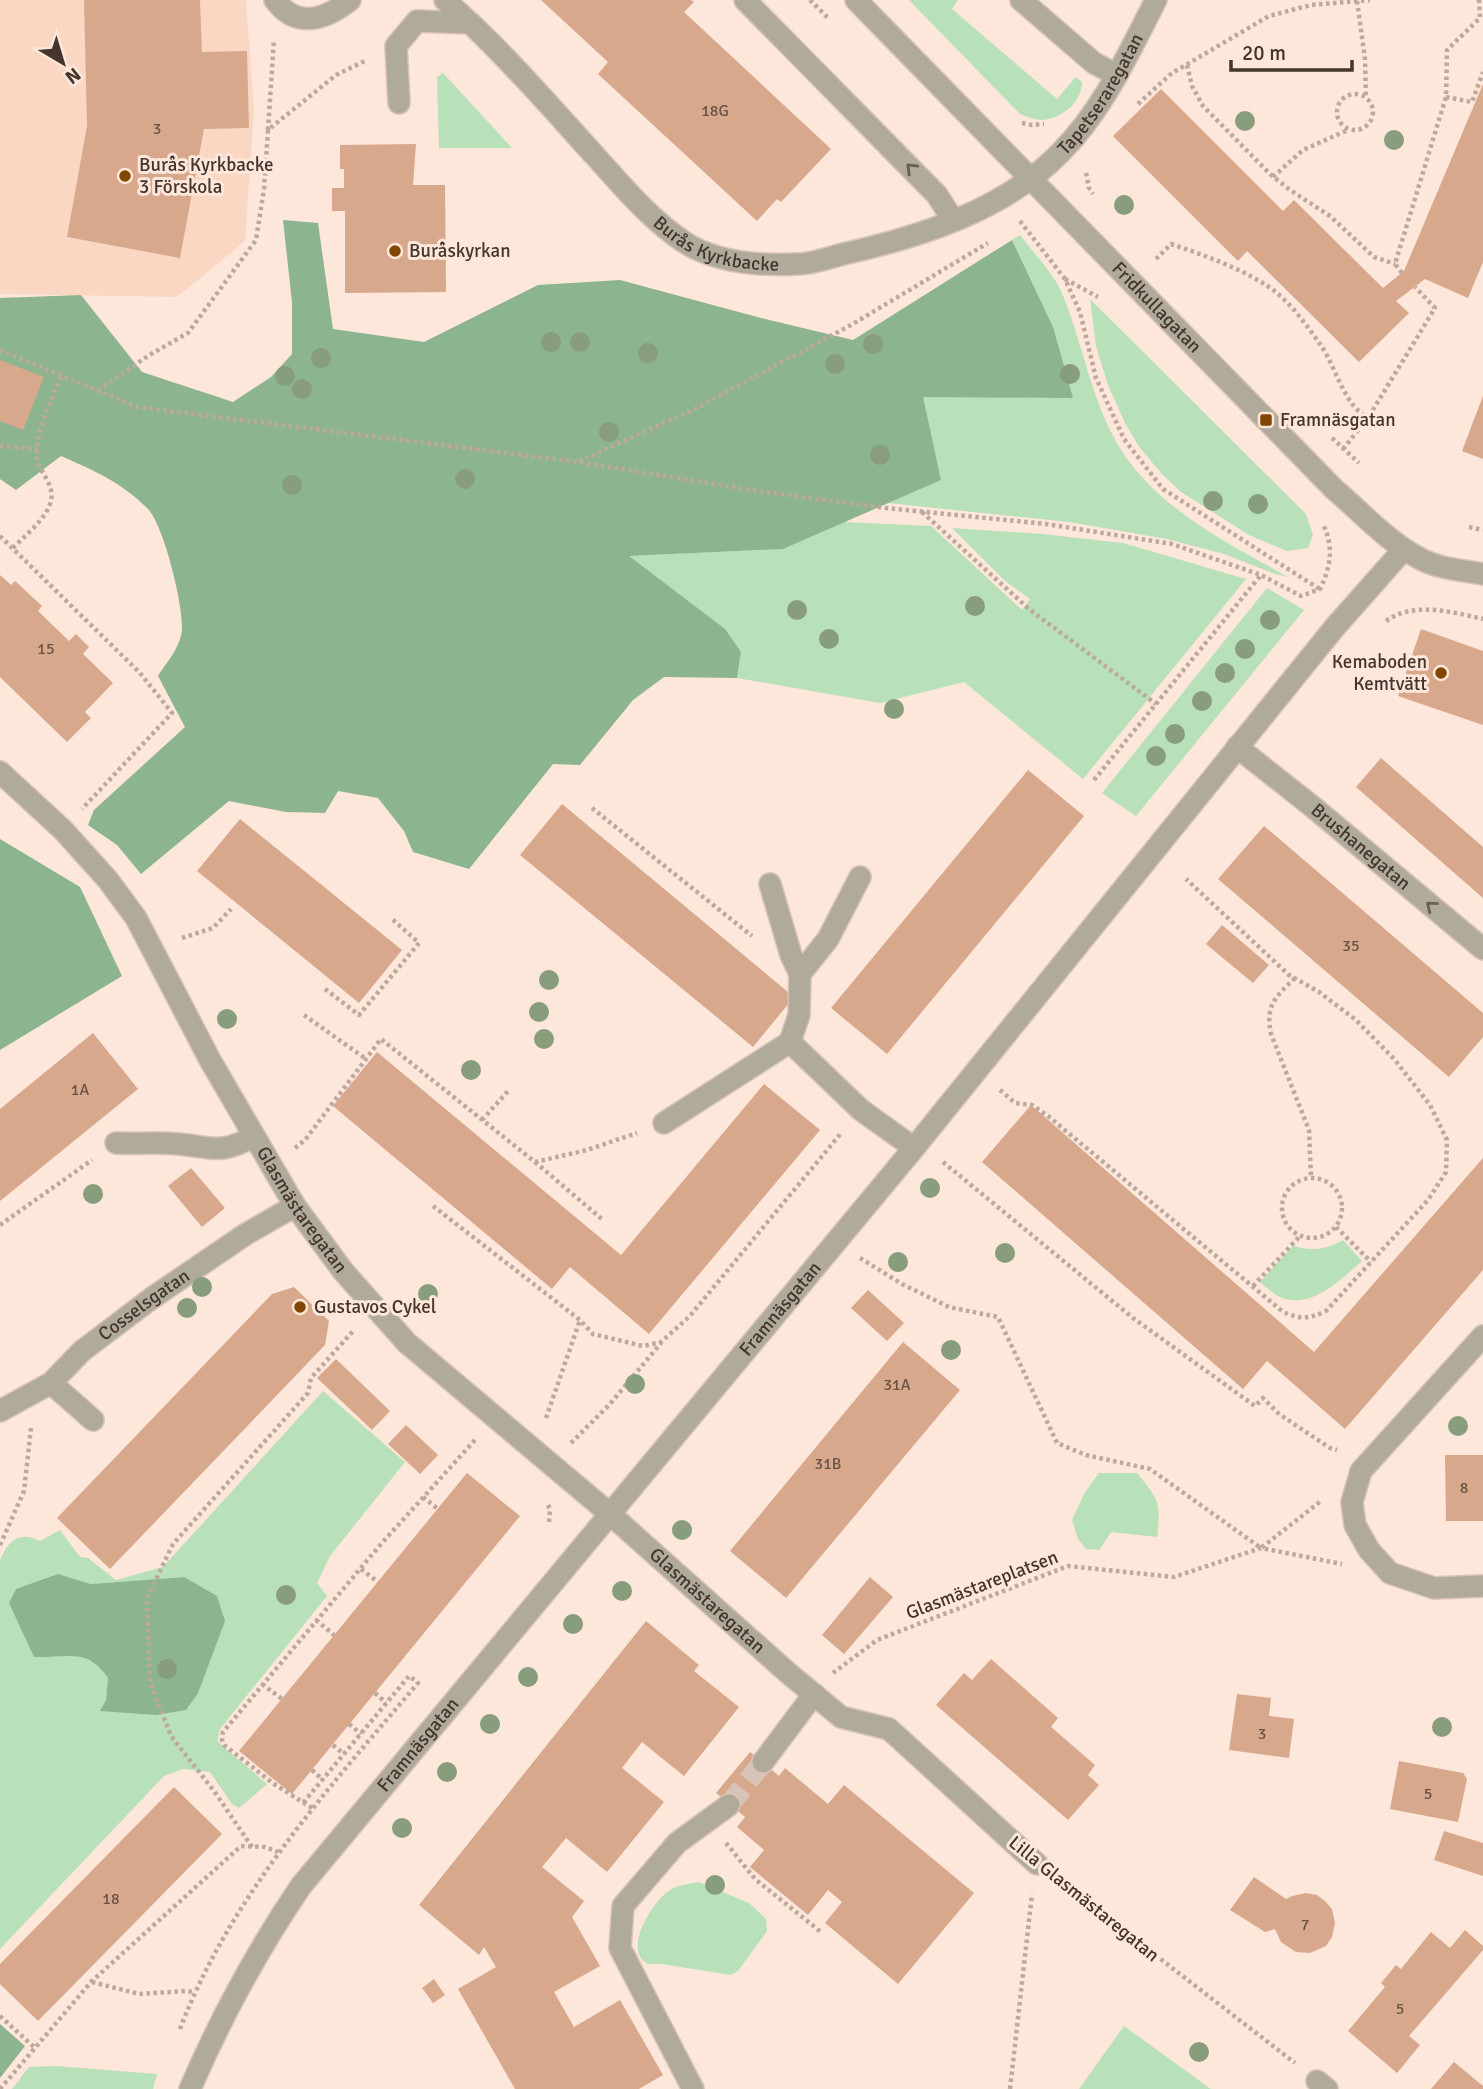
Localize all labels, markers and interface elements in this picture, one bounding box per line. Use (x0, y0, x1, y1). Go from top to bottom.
north arrow (28, 28, 98, 98)
scale bar (1231, 28, 1352, 72)
street label: Tapetseraregatan (1052, 30, 1149, 160)
text: 20 m (1242, 40, 1286, 66)
text: N (60, 62, 85, 89)
house number: 18G (701, 101, 729, 121)
house number: 3 (153, 119, 161, 139)
place label: Burås Kyrkbacke 3 Förskola (139, 153, 273, 199)
one-way arrow (906, 163, 919, 176)
marker: Burås Kyrkbacke 3 Förskola (117, 168, 133, 184)
street label: Burås Kyrkbacke (648, 211, 779, 277)
place label: Buråskyrkan (409, 239, 511, 263)
marker: Buråskyrkan (387, 243, 403, 259)
street label: Fridkullagatan (1107, 257, 1207, 358)
place label: Framnäsgatan (1280, 408, 1396, 432)
marker: Framnäsgatan (1258, 412, 1274, 428)
house number: 15 (37, 639, 55, 659)
place label: Kemaboden Kemtvätt (1332, 650, 1427, 696)
marker: Kemaboden Kemtvätt (1433, 665, 1449, 681)
street label: Brushanegatan (1306, 798, 1416, 895)
one-way arrow (1426, 902, 1439, 914)
house number: 35 (1342, 936, 1360, 956)
house number: 1A (71, 1080, 89, 1100)
street label: Glasmästaregatan (251, 1142, 353, 1278)
street label: Framnäsgatan (734, 1257, 827, 1361)
street label: Cosselsgatan (94, 1264, 194, 1346)
place label: Gustavos Cykel (314, 1295, 436, 1319)
marker: Gustavos Cykel (292, 1299, 308, 1315)
house number: 31A (883, 1375, 911, 1395)
house number: 31B (815, 1454, 841, 1474)
house number: 8 (1460, 1478, 1468, 1498)
street label: Glasmästaregatan (644, 1543, 770, 1659)
street label: Glasmästareplatsen (902, 1545, 1062, 1625)
street label: Framnäsgatan (372, 1693, 464, 1797)
house number: 3 (1258, 1724, 1266, 1744)
house number: 5 (1424, 1784, 1432, 1804)
street label: Lilla Glasmästaregatan (1004, 1831, 1164, 1967)
house number: 18 (102, 1889, 120, 1909)
house number: 7 (1301, 1915, 1309, 1935)
house number: 5 (1396, 1999, 1404, 2019)

